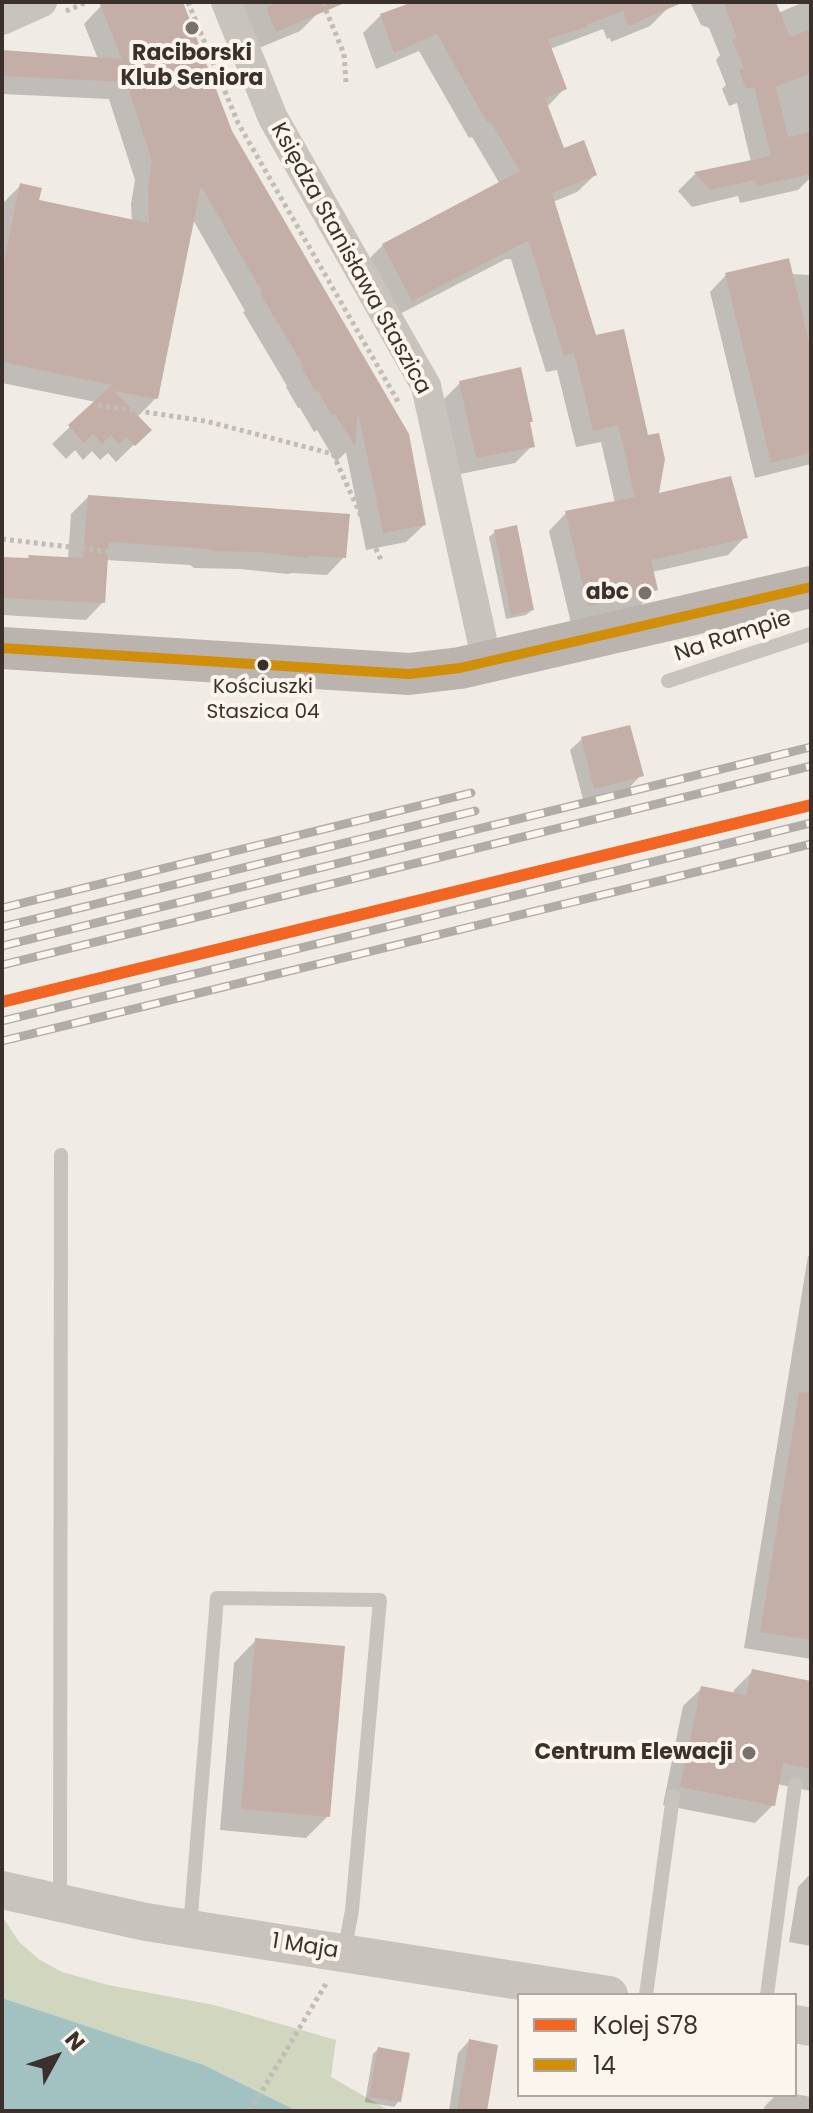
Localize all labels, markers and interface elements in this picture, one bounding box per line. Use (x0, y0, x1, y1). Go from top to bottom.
marker: Raciborski Klub Seniora (183, 19, 201, 37)
place label: Raciborski Klub Seniora (120, 41, 264, 92)
street label: Księdza Stanisława Staszica (264, 119, 436, 399)
place label: abc (586, 580, 629, 606)
marker: abc (636, 584, 654, 602)
street label: Na Rampie (671, 606, 795, 668)
marker: Kościuszki Staszica 04 (255, 657, 271, 673)
place label: Kościuszki Staszica 04 (206, 676, 320, 723)
place label: Centrum Elewacji (535, 1740, 733, 1766)
marker: Centrum Elewacji (740, 1744, 758, 1762)
street label: 1 Maja (270, 1929, 340, 1965)
legend (517, 1993, 797, 2097)
text: Kolej S78 (593, 2009, 698, 2042)
north arrow (16, 2017, 96, 2097)
text: N (58, 2025, 92, 2058)
text: 14 (593, 2049, 616, 2082)

